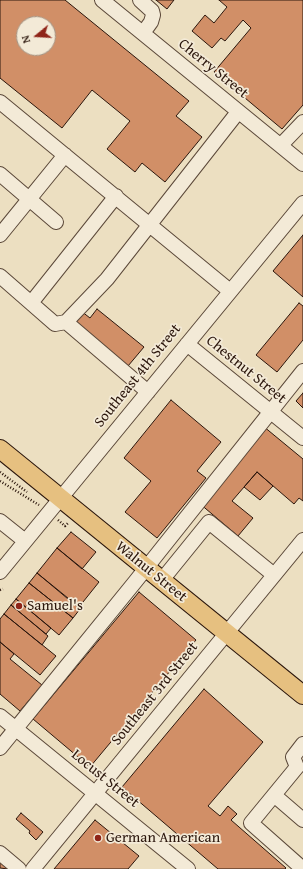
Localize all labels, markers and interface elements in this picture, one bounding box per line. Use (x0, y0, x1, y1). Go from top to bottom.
north arrow (16, 16, 56, 56)
text: N (17, 33, 34, 45)
street label: Cherry Street (174, 35, 252, 103)
street label: Southeast 4th Street (91, 321, 185, 431)
street label: Chestnut Street (202, 332, 290, 408)
street label: Walnut Street (112, 538, 190, 606)
place label: Samuel's (27, 597, 83, 615)
marker: Samuel's (14, 601, 24, 611)
street label: Southeast 3rd Street (108, 639, 202, 749)
street label: Locust Street (67, 746, 143, 812)
place label: German American (106, 829, 220, 847)
marker: German American (93, 833, 103, 843)

